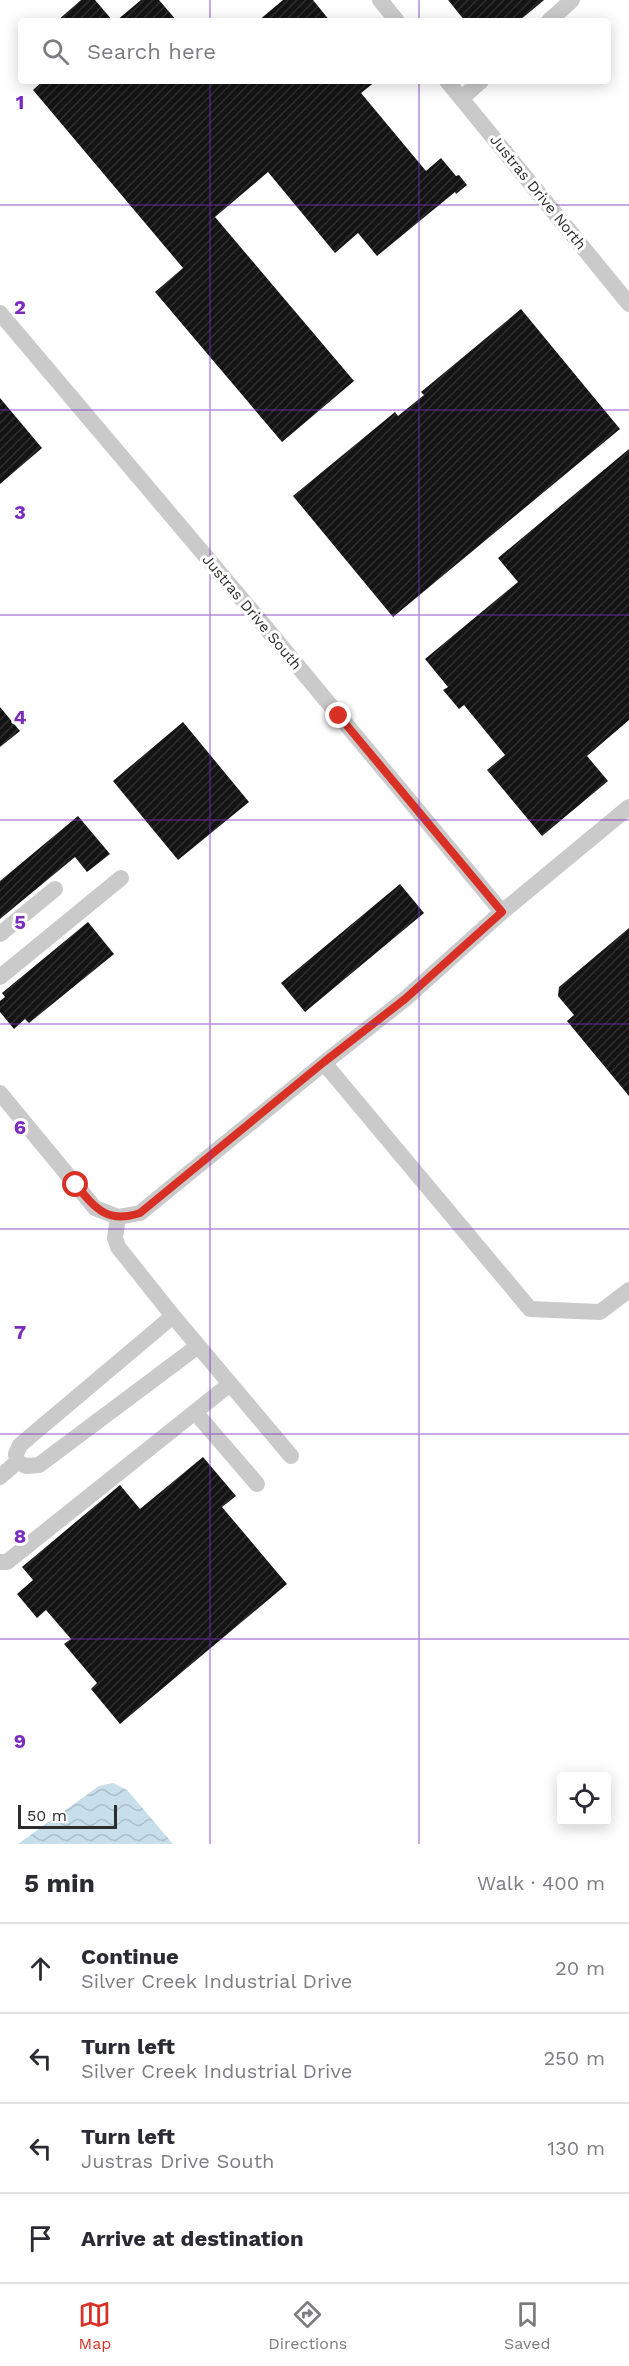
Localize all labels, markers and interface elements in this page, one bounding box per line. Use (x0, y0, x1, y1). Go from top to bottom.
search box (18, 18, 611, 84)
icon: search (39, 35, 72, 68)
text: Search here (87, 39, 216, 64)
text: 1 (16, 90, 24, 114)
street label: Justras Drive North (486, 131, 590, 253)
text: 2 (14, 295, 26, 319)
text: 3 (14, 500, 26, 524)
street label: Justras Drive South (198, 551, 306, 673)
route end (325, 702, 351, 728)
text: 4 (14, 705, 27, 729)
text: 5 (14, 910, 26, 934)
text: 6 (14, 1115, 26, 1139)
route start (62, 1171, 88, 1197)
text: 7 (14, 1320, 26, 1344)
text: 8 (14, 1524, 26, 1548)
text: 9 (14, 1729, 26, 1753)
map controls (557, 1772, 611, 1826)
button: locate (557, 1772, 611, 1826)
scale bar (18, 1802, 117, 1830)
text: 50 m (27, 1806, 67, 1825)
text: 5 min (24, 1868, 95, 1898)
text: Walk · 400 m (477, 1871, 605, 1895)
text: Continue (81, 1944, 179, 1969)
icon: ahead (24, 1952, 57, 1985)
text: 20 m (555, 1956, 605, 1980)
text: Silver Creek Industrial Drive (81, 1969, 352, 1993)
text: Turn left (81, 2034, 175, 2059)
icon: left (24, 2042, 57, 2075)
text: 250 m (543, 2046, 605, 2070)
text: Silver Creek Industrial Drive (81, 2059, 352, 2083)
text: Turn left (81, 2124, 175, 2149)
icon: left (24, 2132, 57, 2165)
text: 130 m (547, 2136, 605, 2160)
text: Justras Drive South (81, 2149, 274, 2173)
icon: arrive (24, 2222, 57, 2255)
text: Arrive at destination (81, 2226, 304, 2251)
tab: Map (78, 2298, 111, 2353)
tab: Directions (268, 2298, 347, 2353)
tab: Saved (504, 2298, 551, 2353)

